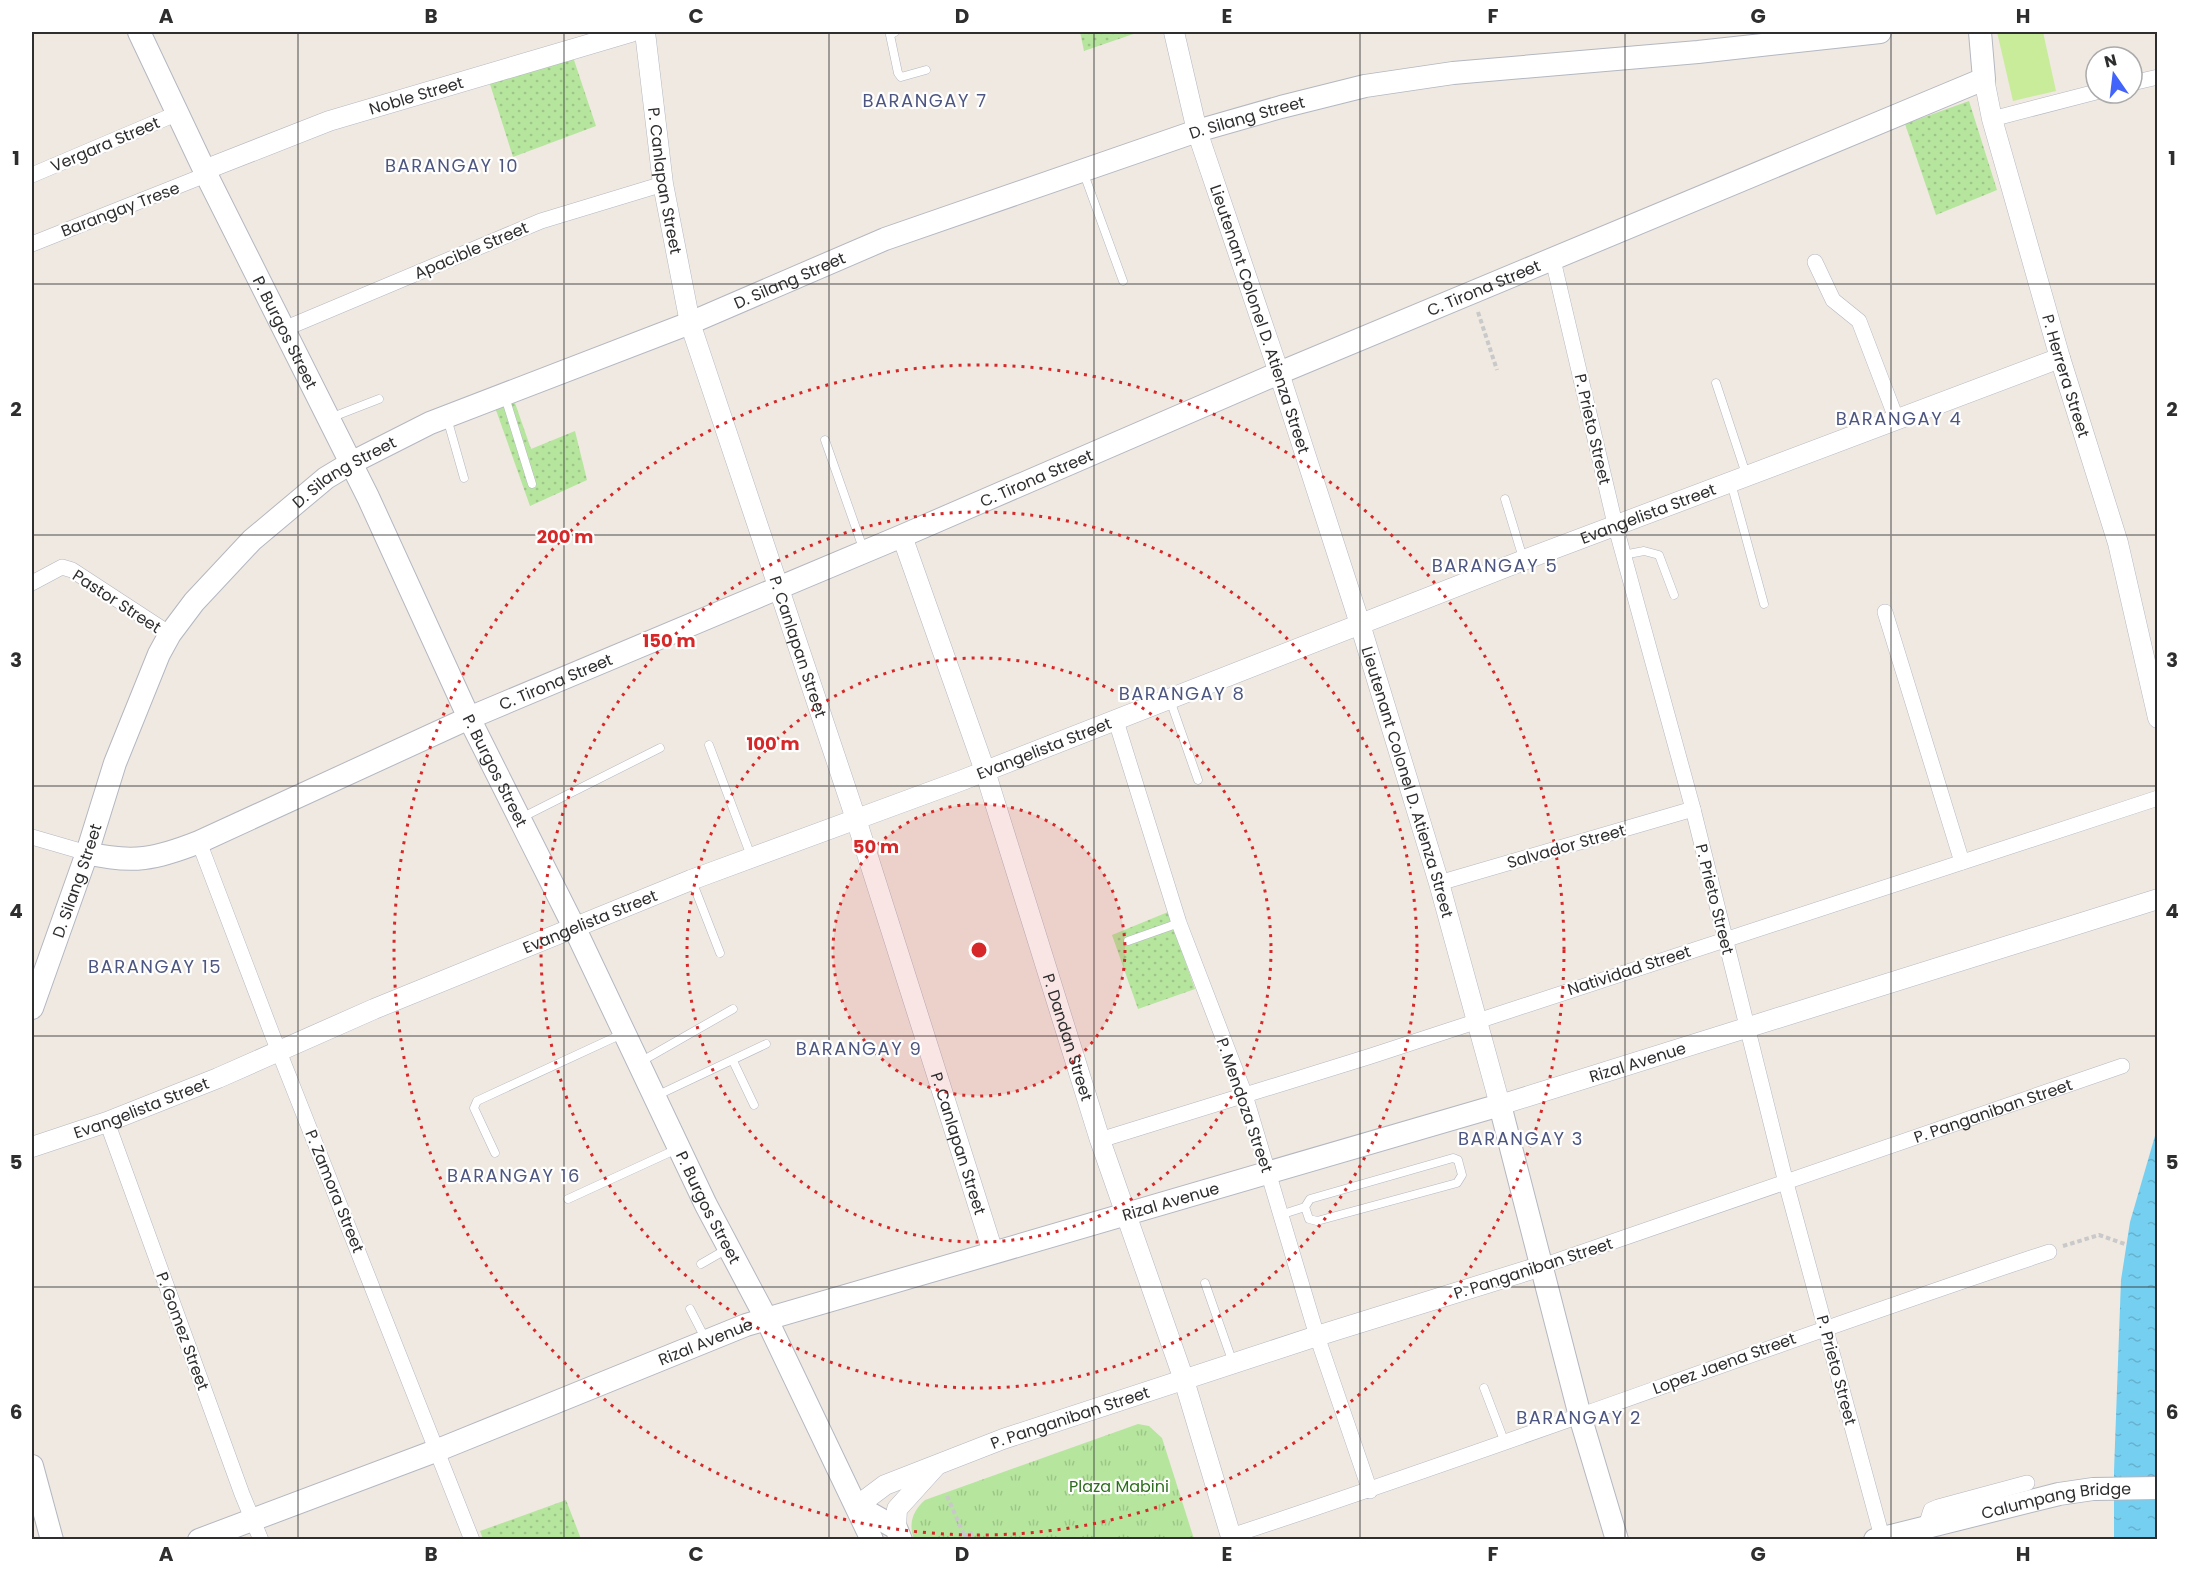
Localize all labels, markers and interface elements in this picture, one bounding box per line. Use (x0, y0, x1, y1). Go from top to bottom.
text: A (159, 2, 174, 30)
text: B (424, 2, 438, 30)
text: C (688, 2, 704, 30)
text: D (955, 2, 969, 30)
text: E (1222, 2, 1232, 30)
text: F (1488, 2, 1499, 30)
text: G (1750, 2, 1766, 30)
text: H (2016, 2, 2030, 30)
north arrow (2084, 45, 2144, 105)
text: N (2102, 48, 2119, 74)
street label: Noble Street (366, 71, 466, 121)
district label: BARANGAY 7 (862, 88, 988, 113)
street label: D. Silang Street (1186, 90, 1307, 145)
street label: P. Canlapan Street (642, 106, 687, 256)
street label: Vergara Street (47, 111, 163, 178)
text: 1 (12, 144, 20, 172)
text: 1 (2168, 144, 2176, 172)
district label: BARANGAY 10 (385, 153, 519, 178)
street label: Barangay Trese (58, 176, 183, 243)
street label: Lieutenant Colonel D. Atienza Street (1204, 182, 1315, 457)
street label: Apacible Street (411, 216, 532, 285)
street label: D. Silang Street (730, 246, 849, 315)
street label: C. Tirona Street (1423, 254, 1544, 322)
street label: P. Burgos Street (247, 272, 323, 393)
street label: P. Herrera Street (2036, 312, 2095, 441)
street label: P. Prieto Street (1569, 371, 1616, 487)
text: 2 (10, 395, 22, 423)
text: 2 (2166, 395, 2178, 423)
district label: BARANGAY 4 (1836, 406, 1962, 431)
street label: D. Silang Street (287, 431, 400, 514)
street label: C. Tirona Street (976, 444, 1097, 513)
street label: Evangelista Street (1577, 478, 1719, 550)
text: 200 m (537, 524, 593, 549)
district label: BARANGAY 5 (1432, 553, 1558, 578)
street label: Pastor Street (68, 564, 166, 639)
street label: P. Canlapan Street (763, 573, 832, 721)
text: 150 m (642, 628, 696, 653)
street label: Lieutenant Colonel D. Atienza Street (1355, 644, 1459, 921)
text: 3 (10, 646, 22, 674)
text: 3 (2166, 646, 2178, 674)
street label: C. Tirona Street (496, 648, 616, 716)
district label: BARANGAY 8 (1119, 681, 1245, 706)
street label: P. Burgos Street (457, 710, 533, 831)
street label: Evangelista Street (973, 712, 1115, 785)
text: 100 m (746, 731, 800, 756)
street label: Salvador Street (1504, 819, 1628, 874)
street label: D. Silang Street (47, 821, 107, 941)
text: 50 m (853, 834, 899, 859)
street label: P. Prieto Street (1690, 841, 1739, 957)
street label: Evangelista Street (519, 884, 661, 959)
text: 4 (9, 897, 23, 925)
text: 4 (2165, 897, 2179, 925)
centre of rings (969, 940, 989, 960)
street label: Natividad Street (1565, 940, 1694, 1001)
district label: BARANGAY 15 (88, 954, 222, 979)
street label: P. Dandan Street (1037, 971, 1098, 1104)
street label: P. Mendoza Street (1211, 1035, 1278, 1176)
district label: BARANGAY 9 (796, 1036, 922, 1061)
street label: Rizal Avenue (1586, 1036, 1689, 1088)
street label: P. Canlapan Street (925, 1069, 992, 1218)
street label: Evangelista Street (71, 1072, 212, 1144)
street label: P. Panganiban Street (1911, 1073, 2076, 1149)
street label: P. Zamora Street (299, 1126, 370, 1256)
district label: BARANGAY 3 (1458, 1126, 1584, 1151)
street label: P. Burgos Street (670, 1147, 746, 1268)
text: 5 (10, 1148, 23, 1176)
text: 5 (2166, 1148, 2179, 1176)
district label: BARANGAY 16 (447, 1163, 581, 1188)
street label: Rizal Avenue (1119, 1177, 1222, 1227)
street label: P. Panganiban Street (1451, 1232, 1616, 1305)
street label: P. Gomez Street (150, 1269, 215, 1394)
street label: P. Prieto Street (1811, 1312, 1862, 1428)
street label: Rizal Avenue (655, 1313, 755, 1371)
street label: Lopez Jaena Street (1649, 1327, 1799, 1400)
street label: P. Panganiban Street (987, 1381, 1153, 1455)
text: 6 (10, 1398, 22, 1426)
text: 6 (2166, 1398, 2178, 1426)
district label: BARANGAY 2 (1516, 1405, 1642, 1430)
park label: Plaza Mabini (1069, 1475, 1169, 1498)
street label: Calumpang Bridge (1979, 1477, 2131, 1525)
text: A (159, 1540, 174, 1568)
text: B (424, 1540, 438, 1568)
text: C (688, 1540, 704, 1568)
text: D (955, 1540, 969, 1568)
text: E (1222, 1540, 1232, 1568)
text: F (1488, 1540, 1499, 1568)
text: G (1750, 1540, 1766, 1568)
text: H (2016, 1540, 2030, 1568)

